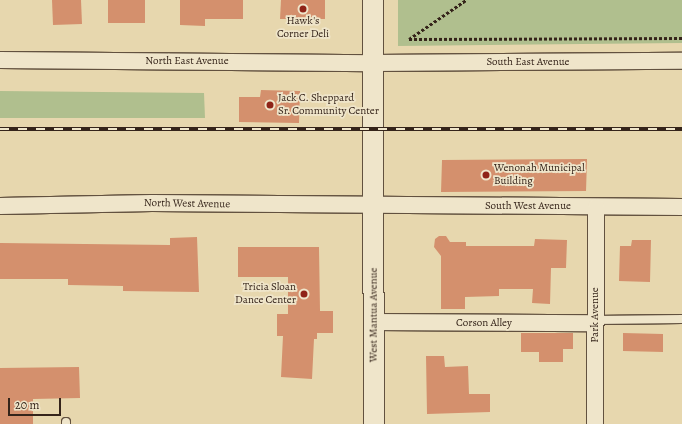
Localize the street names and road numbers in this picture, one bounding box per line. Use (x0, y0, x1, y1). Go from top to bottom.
street label: North East Avenue (145, 54, 229, 68)
street label: South East Avenue (486, 55, 570, 69)
street label: North West Avenue (144, 197, 230, 211)
street label: South West Avenue (485, 199, 571, 213)
street label: West Mantua Avenue (367, 268, 381, 362)
street label: Park Avenue (588, 287, 602, 343)
street label: Corson Alley (456, 316, 512, 330)

